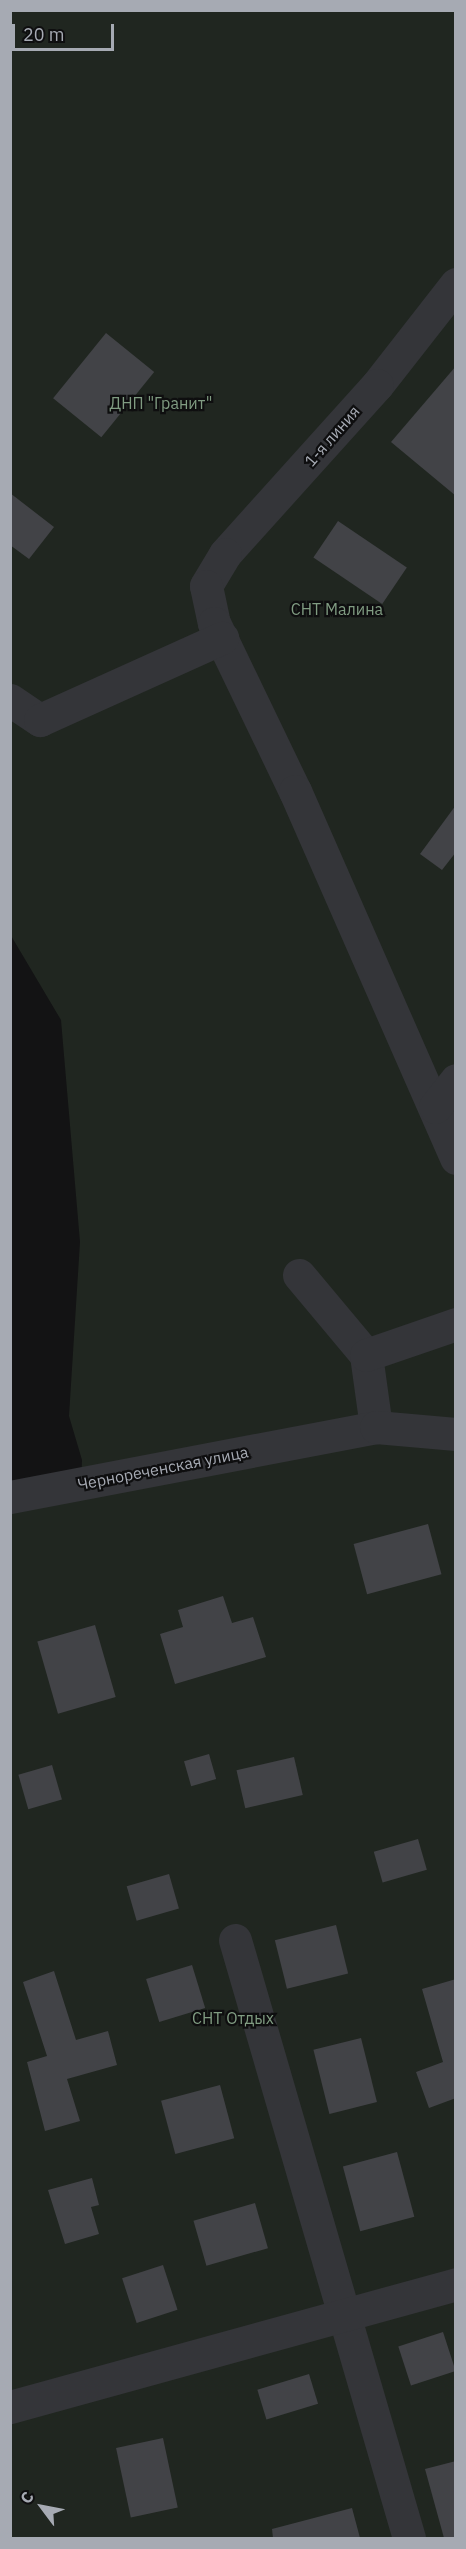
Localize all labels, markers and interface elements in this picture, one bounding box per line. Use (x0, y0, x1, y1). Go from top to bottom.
scale bar (15, 12, 117, 50)
text: 20 m (23, 23, 65, 46)
park label: ДНП "Гранит" (110, 393, 212, 413)
street label: 1-я линия (300, 402, 364, 470)
park label: СНТ Малина (291, 599, 383, 619)
street label: Чернореченская улица (76, 1442, 250, 1494)
park label: СНТ Отдых (192, 2008, 274, 2028)
north arrow (12, 2477, 72, 2537)
text: С (15, 2488, 38, 2507)

